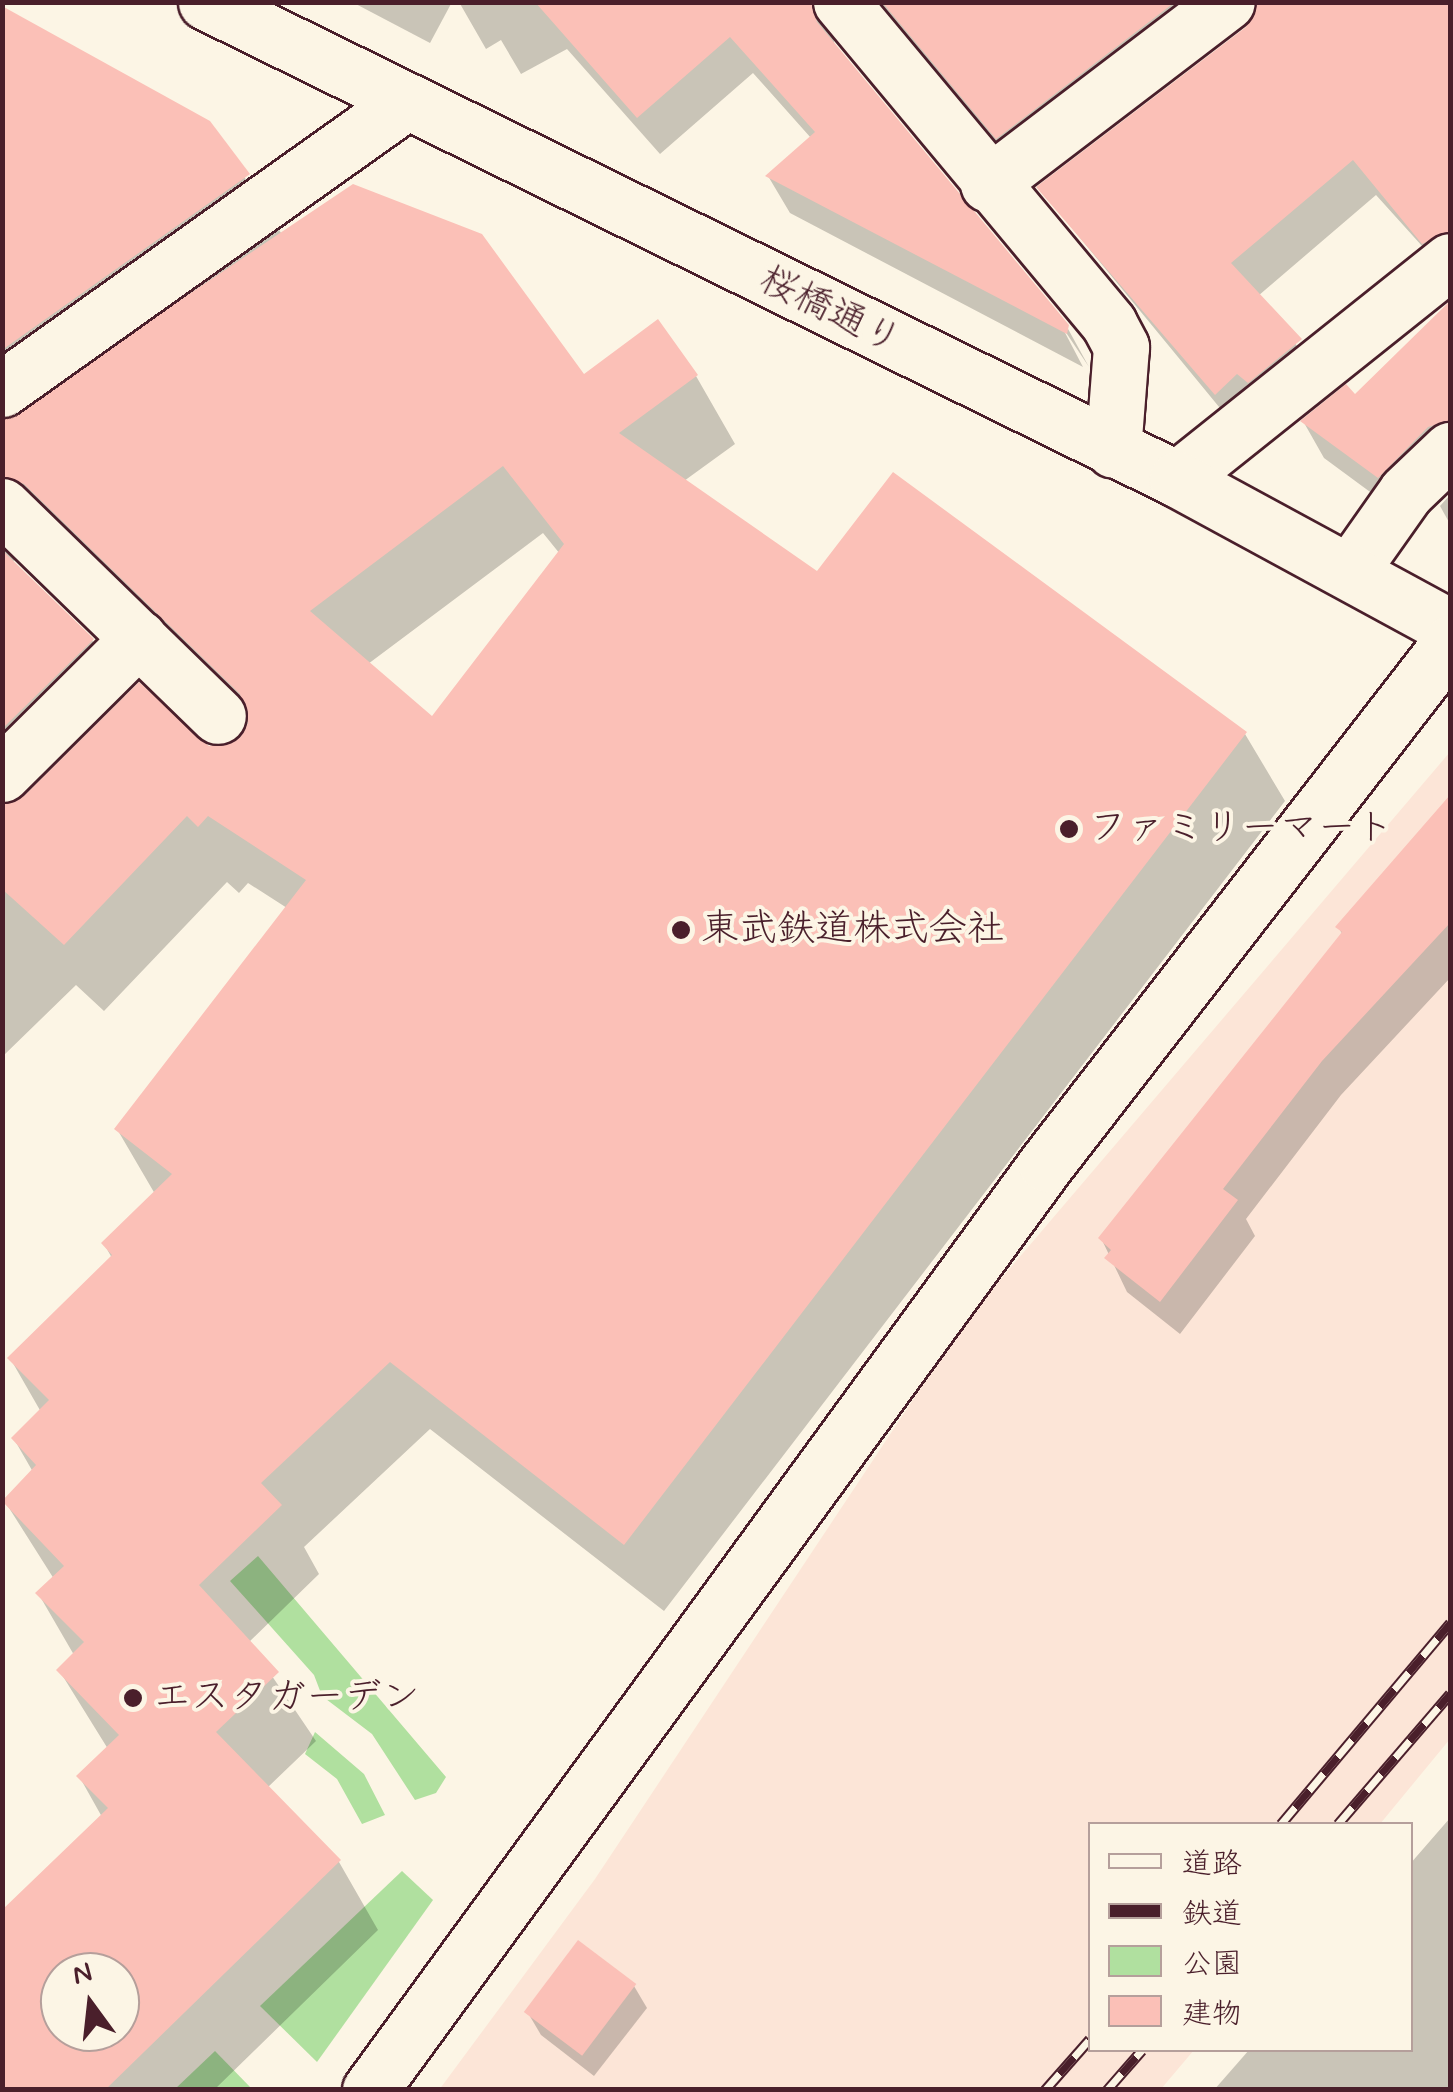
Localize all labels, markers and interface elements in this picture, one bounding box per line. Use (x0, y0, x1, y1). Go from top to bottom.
street label: 桜橋通り (752, 257, 908, 365)
place label: ファミリーマート (1089, 806, 1393, 852)
marker: ファミリーマート (1058, 818, 1080, 840)
place label: 東武鉄道株式会社 (701, 907, 1005, 953)
marker: 東武鉄道株式会社 (670, 919, 692, 941)
place label: エスタガーデン (153, 1675, 419, 1721)
marker: エスタガーデン (122, 1687, 144, 1709)
legend (1088, 1822, 1413, 2052)
text: 道路 (1182, 1845, 1242, 1884)
text: 鉄道 (1182, 1895, 1242, 1934)
text: 公園 (1182, 1945, 1242, 1984)
north arrow (40, 1952, 140, 2052)
text: N (69, 1954, 96, 1995)
text: 建物 (1182, 1995, 1242, 2034)

